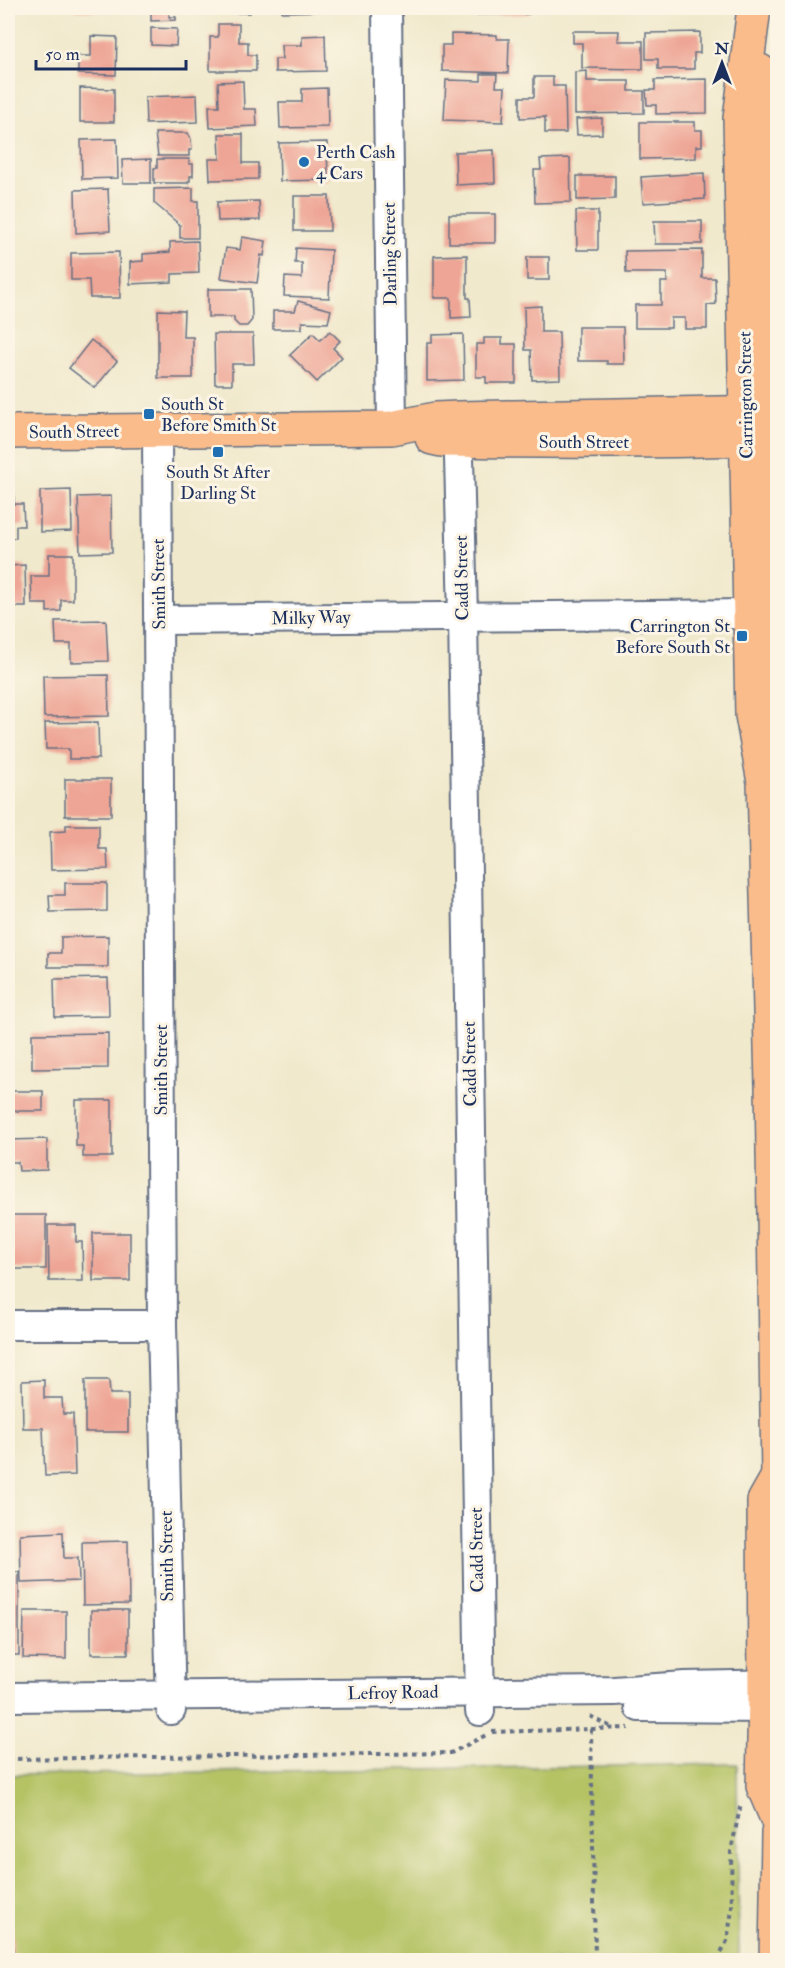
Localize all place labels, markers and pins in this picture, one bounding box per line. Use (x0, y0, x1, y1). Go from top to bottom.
place label: Perth Cash 4 Cars (316, 141, 396, 185)
marker: Perth Cash 4 Cars (297, 155, 311, 169)
place label: South St Before Smith St (161, 393, 276, 437)
marker: South St Before Smith St (142, 407, 156, 421)
marker: South St After Darling St (211, 445, 225, 459)
place label: South St After Darling St (166, 461, 270, 505)
place label: Carrington St Before South St (615, 615, 730, 659)
marker: Carrington St Before South St (735, 629, 749, 643)

